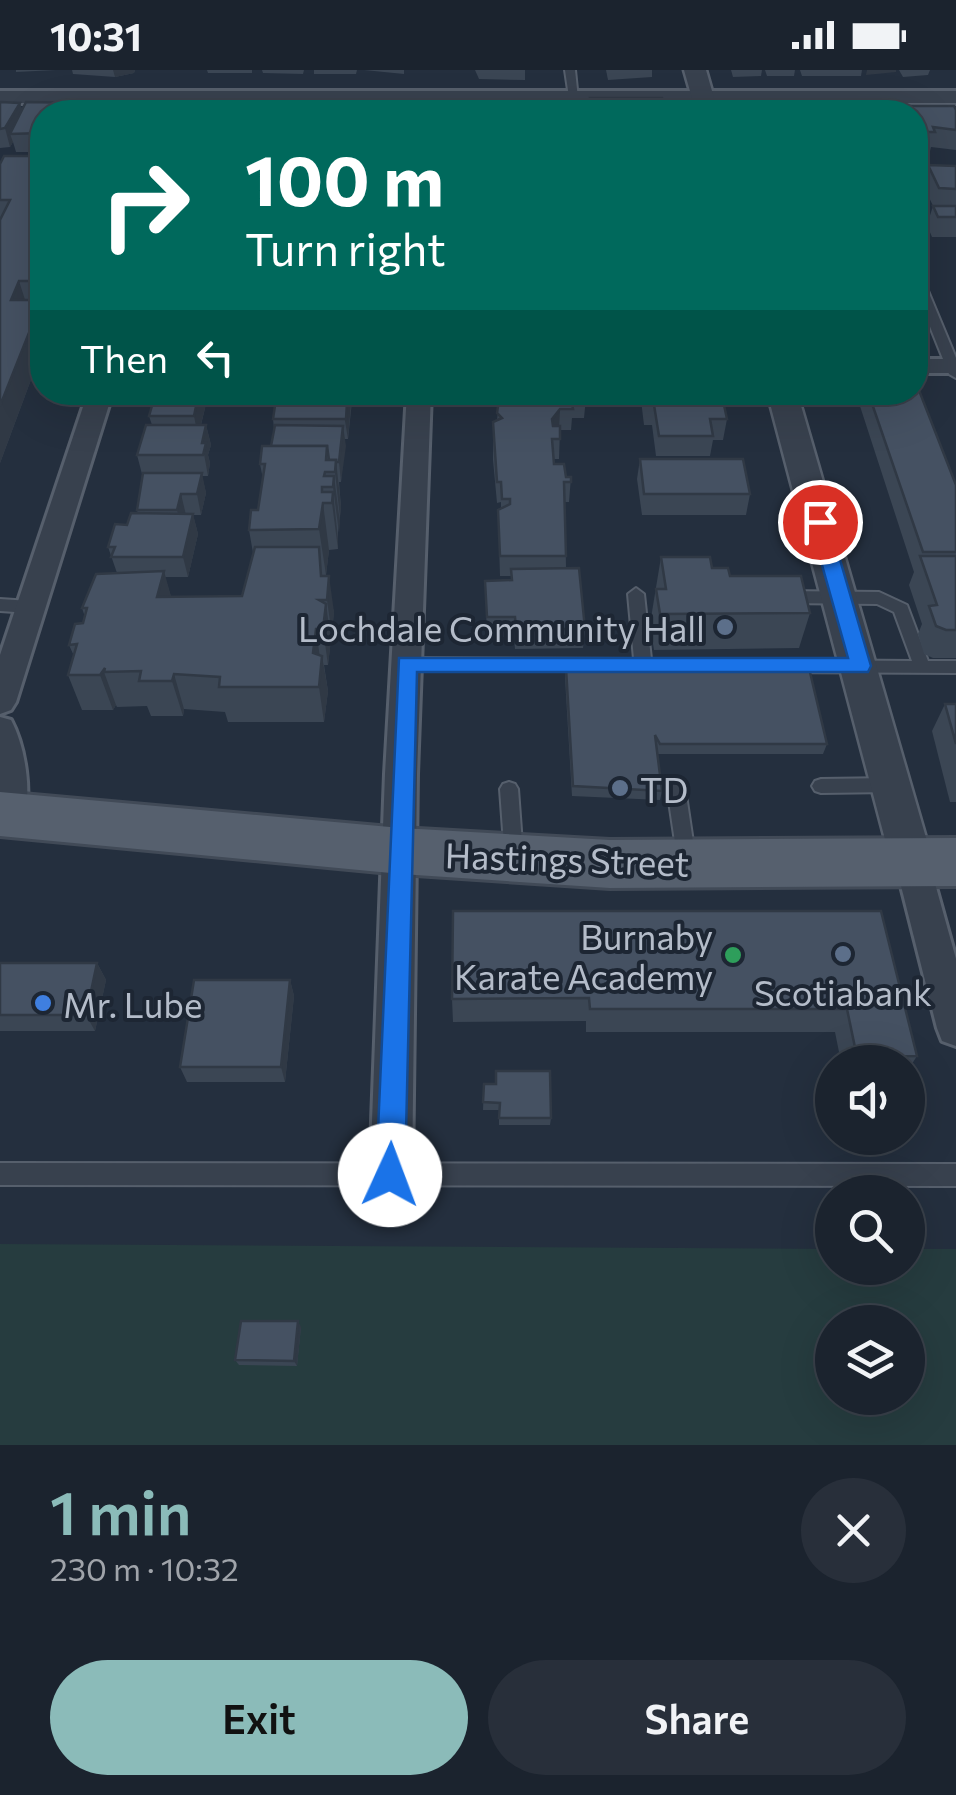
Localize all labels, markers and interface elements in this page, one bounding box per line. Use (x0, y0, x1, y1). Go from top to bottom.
text: 10:31 (50, 12, 142, 59)
text: 100 m (245, 135, 444, 220)
icon: right (80, 140, 210, 270)
text: Turn right (245, 220, 446, 275)
icon: left (188, 330, 243, 385)
text: Then (80, 334, 168, 381)
pin (778, 480, 863, 565)
icon: arrive (793, 495, 848, 550)
place label: Lochdale Community Hall (298, 606, 705, 649)
marker: Lochdale Community Hall (714, 616, 736, 638)
place label: TD (640, 767, 688, 810)
marker: TD (609, 777, 631, 799)
street label: Hastings Street (444, 832, 690, 884)
place label: Burnaby Karate Academy (454, 914, 713, 997)
marker: Scotiabank (832, 943, 854, 965)
marker: Burnaby Karate Academy (722, 944, 744, 966)
place label: Scotiabank (754, 970, 932, 1013)
place label: Mr. Lube (63, 982, 202, 1025)
marker: Mr. Lube (32, 992, 54, 1014)
map controls (815, 1045, 925, 1415)
button: sound (815, 1045, 925, 1155)
position arrow (338, 1123, 442, 1227)
button: search (815, 1175, 925, 1285)
button: layers (815, 1305, 925, 1415)
text: 1 min (50, 1474, 191, 1547)
button: close (801, 1478, 906, 1583)
text: 230 m · 10:32 (50, 1548, 239, 1588)
button: Exit (50, 1660, 468, 1775)
button: Share (488, 1660, 906, 1775)

